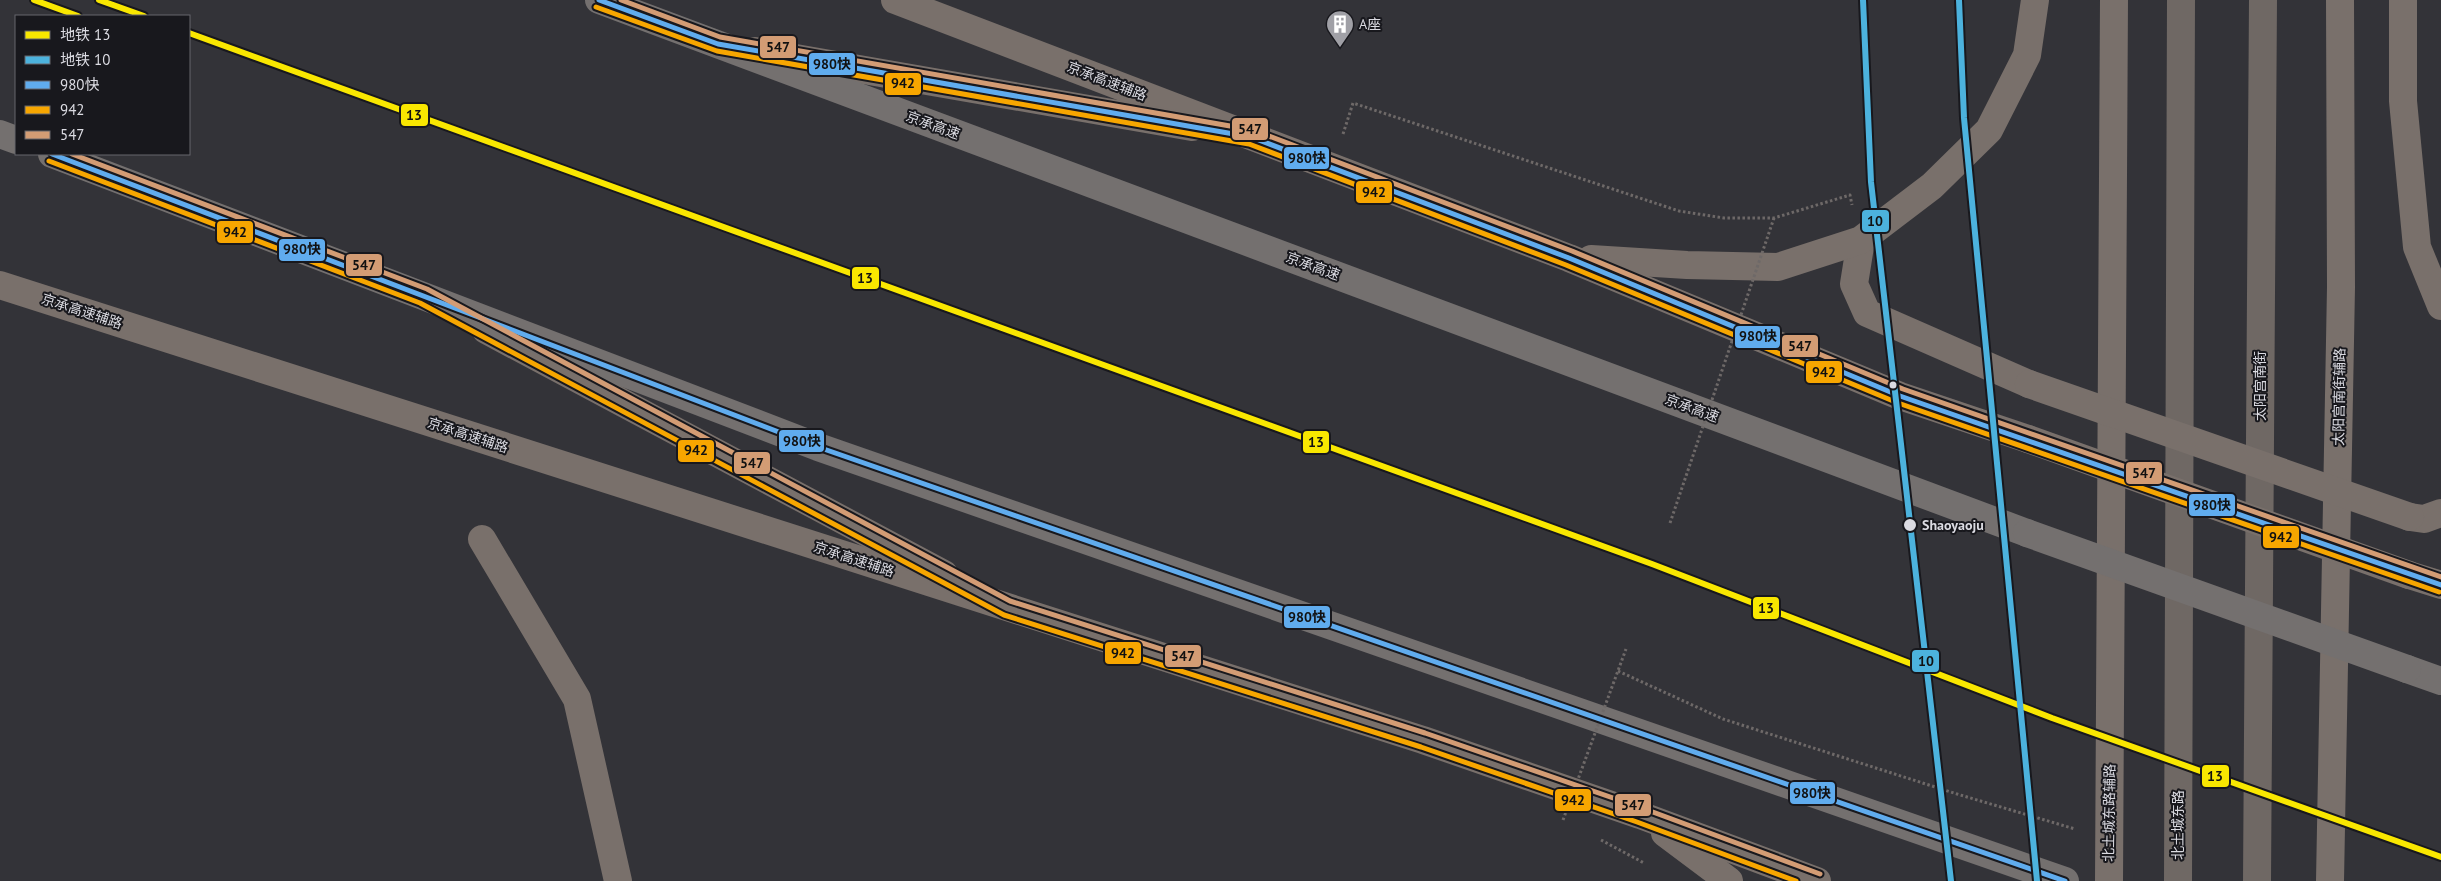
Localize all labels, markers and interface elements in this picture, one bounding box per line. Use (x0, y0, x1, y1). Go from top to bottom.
building icon: A座 (1325, 9, 1355, 48)
legend (15, 15, 190, 155)
place label: A座 (1359, 15, 1381, 33)
text: 地铁 13 (60, 25, 110, 44)
line badge: 547 (759, 35, 797, 59)
text: 547 (766, 38, 790, 56)
text: 地铁 10 (60, 50, 110, 69)
line badge: 980快 (808, 52, 856, 76)
text: 980快 (813, 55, 851, 73)
street label: 京承高速辅路 (1065, 58, 1149, 104)
line badge: 942 (884, 72, 922, 96)
text: 942 (891, 74, 915, 92)
text: 980快 (60, 75, 100, 94)
text: 942 (60, 100, 85, 119)
line badge: 13 (400, 103, 429, 127)
text: 13 (406, 106, 422, 124)
street label: 京承高速 (904, 107, 962, 143)
line badge: 547 (1231, 117, 1269, 141)
text: 547 (1238, 120, 1262, 138)
text: 547 (60, 125, 85, 144)
line badge: 980快 (1283, 146, 1330, 170)
text: 980快 (1288, 149, 1326, 167)
line badge: 942 (1355, 180, 1393, 204)
text: 942 (1362, 183, 1386, 201)
line badge: 10 (1861, 209, 1890, 233)
text: 10 (1867, 212, 1883, 230)
line badge: 942 (216, 220, 254, 244)
text: 942 (223, 223, 247, 241)
line badge: 980快 (278, 238, 326, 262)
text: 980快 (283, 240, 321, 258)
street label: 京承高速 (1284, 248, 1342, 284)
line badge: 547 (345, 253, 383, 277)
text: 547 (352, 256, 376, 274)
line badge: 13 (851, 266, 880, 290)
text: 13 (857, 269, 873, 287)
street label: 京承高速辅路 (39, 289, 125, 333)
line badge: 980快 (1734, 325, 1781, 349)
text: 980快 (1739, 327, 1777, 345)
line badge: 547 (1781, 334, 1819, 358)
text: 547 (1788, 337, 1812, 355)
street label: 太阳宫南街辅路 (2329, 348, 2349, 446)
street label: 太阳宫南街 (2251, 351, 2269, 421)
line badge: 942 (1805, 360, 1843, 384)
text: 942 (1812, 363, 1836, 381)
unlabelled marker (1888, 380, 1898, 390)
street label: 京承高速 (1663, 390, 1721, 426)
street label: 京承高速辅路 (425, 413, 511, 457)
line badge: 980快 (778, 429, 825, 453)
line badge: 13 (1302, 430, 1330, 454)
text: 980快 (783, 432, 821, 450)
text: 13 (1308, 433, 1324, 451)
line badge: 942 (677, 439, 715, 463)
text: 942 (684, 441, 708, 459)
line badge: 547 (733, 451, 771, 475)
text: 547 (740, 454, 764, 472)
line badge: 547 (2125, 461, 2163, 485)
text: 547 (2132, 464, 2156, 482)
line badge: 980快 (2188, 493, 2236, 517)
text: 980快 (2193, 496, 2231, 514)
place label: Shaoyaoju (1922, 516, 1984, 534)
marker: Shaoyaoju (1902, 517, 1918, 533)
line badge: 942 (2262, 525, 2300, 549)
text: 942 (2269, 528, 2293, 546)
street label: 京承高速辅路 (811, 537, 897, 581)
line badge: 13 (1752, 596, 1780, 620)
text: 13 (1758, 599, 1774, 617)
line badge: 980快 (1283, 605, 1331, 629)
text: 980快 (1288, 608, 1326, 626)
line badge: 942 (1104, 641, 1142, 665)
text: 942 (1111, 644, 1135, 662)
line badge: 547 (1164, 644, 1202, 668)
text: 547 (1171, 647, 1195, 665)
line badge: 10 (1911, 649, 1940, 673)
text: 10 (1918, 652, 1934, 670)
street label: 北土城东路辅路 (2099, 764, 2119, 862)
line badge: 13 (2201, 764, 2230, 788)
text: 13 (2207, 767, 2223, 785)
line badge: 980快 (1789, 781, 1836, 805)
text: 980快 (1793, 784, 1831, 802)
line badge: 942 (1554, 788, 1592, 812)
street label: 北土城东路 (2169, 790, 2187, 860)
text: 942 (1561, 791, 1585, 809)
line badge: 547 (1614, 793, 1652, 817)
text: 547 (1621, 796, 1645, 814)

